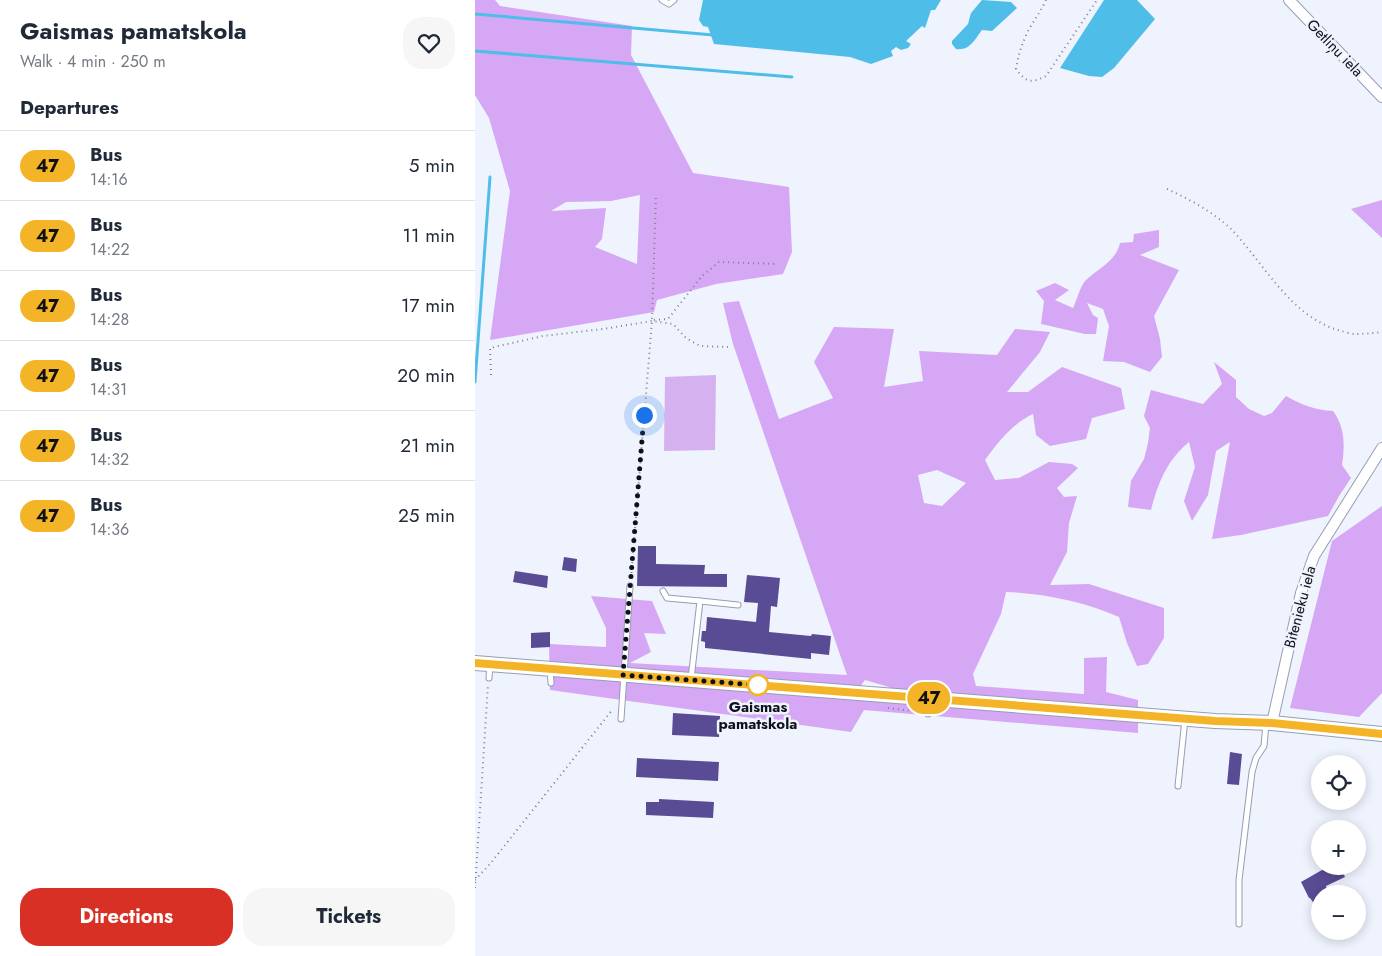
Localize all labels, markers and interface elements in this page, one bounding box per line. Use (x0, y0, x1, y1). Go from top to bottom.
text: Gaismas pamatskola (20, 13, 247, 48)
street label: Getliņu iela (1302, 14, 1368, 82)
button: heart (403, 17, 455, 69)
text: Walk · 4 min · 250 m (20, 50, 166, 73)
text: Departures (20, 94, 119, 121)
text: Bus (90, 141, 122, 168)
text: 5 min (409, 152, 455, 179)
text: 47 (36, 153, 59, 179)
text: 14:16 (90, 168, 128, 191)
text: Bus (90, 211, 122, 238)
text: 11 min (402, 222, 455, 249)
text: 47 (36, 223, 59, 249)
text: 14:22 (90, 238, 130, 261)
text: Bus (90, 281, 122, 308)
text: 17 min (401, 292, 455, 319)
text: 47 (36, 293, 59, 319)
text: 14:28 (90, 308, 129, 331)
text: Bus (90, 351, 122, 378)
text: 20 min (397, 362, 455, 389)
text: 47 (36, 363, 59, 389)
text: 14:31 (90, 378, 127, 401)
your location (632, 403, 657, 428)
text: Bus (90, 421, 122, 448)
text: 21 min (400, 432, 455, 459)
text: 47 (36, 433, 59, 459)
text: 14:32 (90, 448, 129, 471)
text: Bus (90, 491, 122, 518)
text: 25 min (398, 502, 455, 529)
text: 47 (36, 503, 59, 529)
text: 14:36 (90, 518, 129, 541)
street label: Bitenieku iela (1278, 563, 1322, 651)
marker: Gaismas pamatskola (747, 674, 769, 696)
line badge: 47 (907, 682, 951, 714)
text: 47 (917, 685, 941, 711)
place label: Gaismas pamatskola (719, 696, 797, 735)
map controls (1311, 755, 1366, 940)
button: locate (1311, 755, 1366, 810)
button: + (1311, 820, 1366, 875)
button: − (1311, 885, 1366, 940)
button: Directions (20, 888, 233, 946)
button: Tickets (243, 888, 455, 946)

